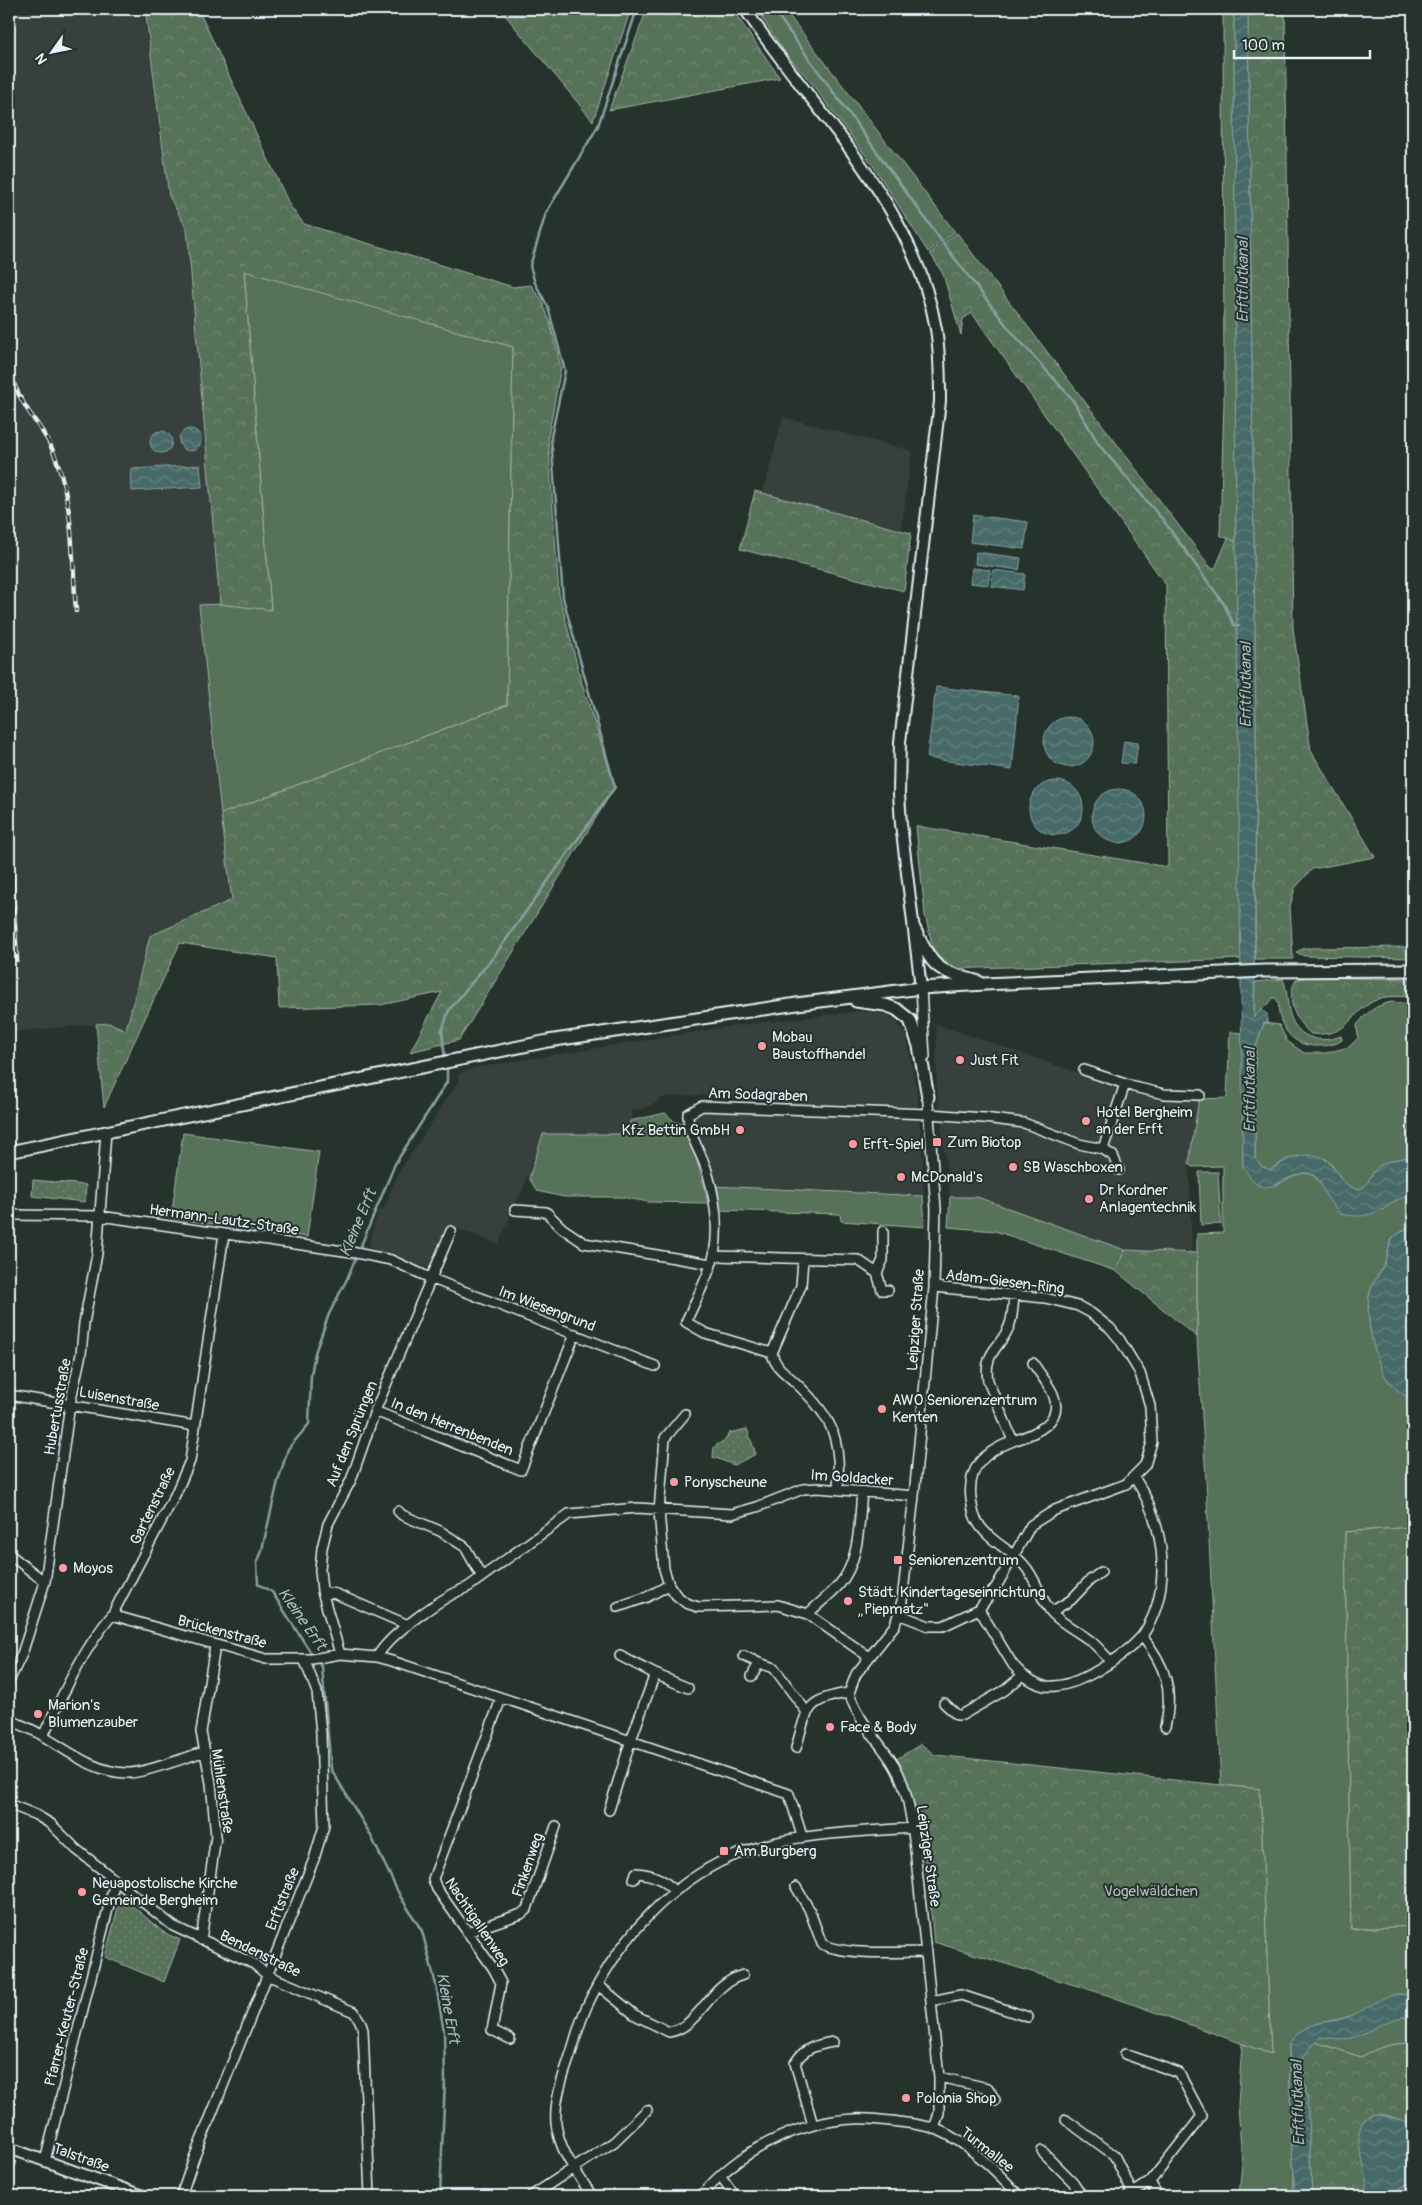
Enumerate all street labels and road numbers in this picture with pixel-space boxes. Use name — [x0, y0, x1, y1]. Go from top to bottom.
street label: Am Sodagraben — [708, 1084, 808, 1106]
street label: Hermann-Lautz-Straße — [148, 1200, 300, 1240]
street label: Adam-Giesen-Ring — [944, 1265, 1066, 1299]
street label: Leipziger Straße — [903, 1268, 929, 1372]
street label: Im Wiesengrund — [496, 1282, 598, 1336]
street label: Hubertusstraße — [40, 1356, 76, 1457]
street label: Auf den Sprüngen — [322, 1378, 382, 1490]
street label: Luisenstraße — [77, 1383, 161, 1416]
street label: In den Herrenbenden — [388, 1394, 516, 1460]
street label: Gartenstraße — [126, 1463, 180, 1548]
street label: Im Goldacker — [810, 1466, 895, 1490]
street label: Brückenstraße — [175, 1611, 269, 1653]
street label: Mühlenstraße — [207, 1748, 237, 1835]
street label: Leipziger Straße — [911, 1804, 945, 1909]
street label: Finkenweg — [508, 1830, 548, 1900]
street label: Erftstraße — [262, 1864, 304, 1933]
street label: Nachtigallenweg — [440, 1874, 514, 1970]
street label: Bendenstraße — [217, 1926, 304, 1982]
street label: Pfarrer-Keuter-Straße — [41, 1945, 94, 2088]
street label: Turmallee — [956, 2123, 1018, 2177]
street label: Talstraße — [50, 2139, 112, 2177]

